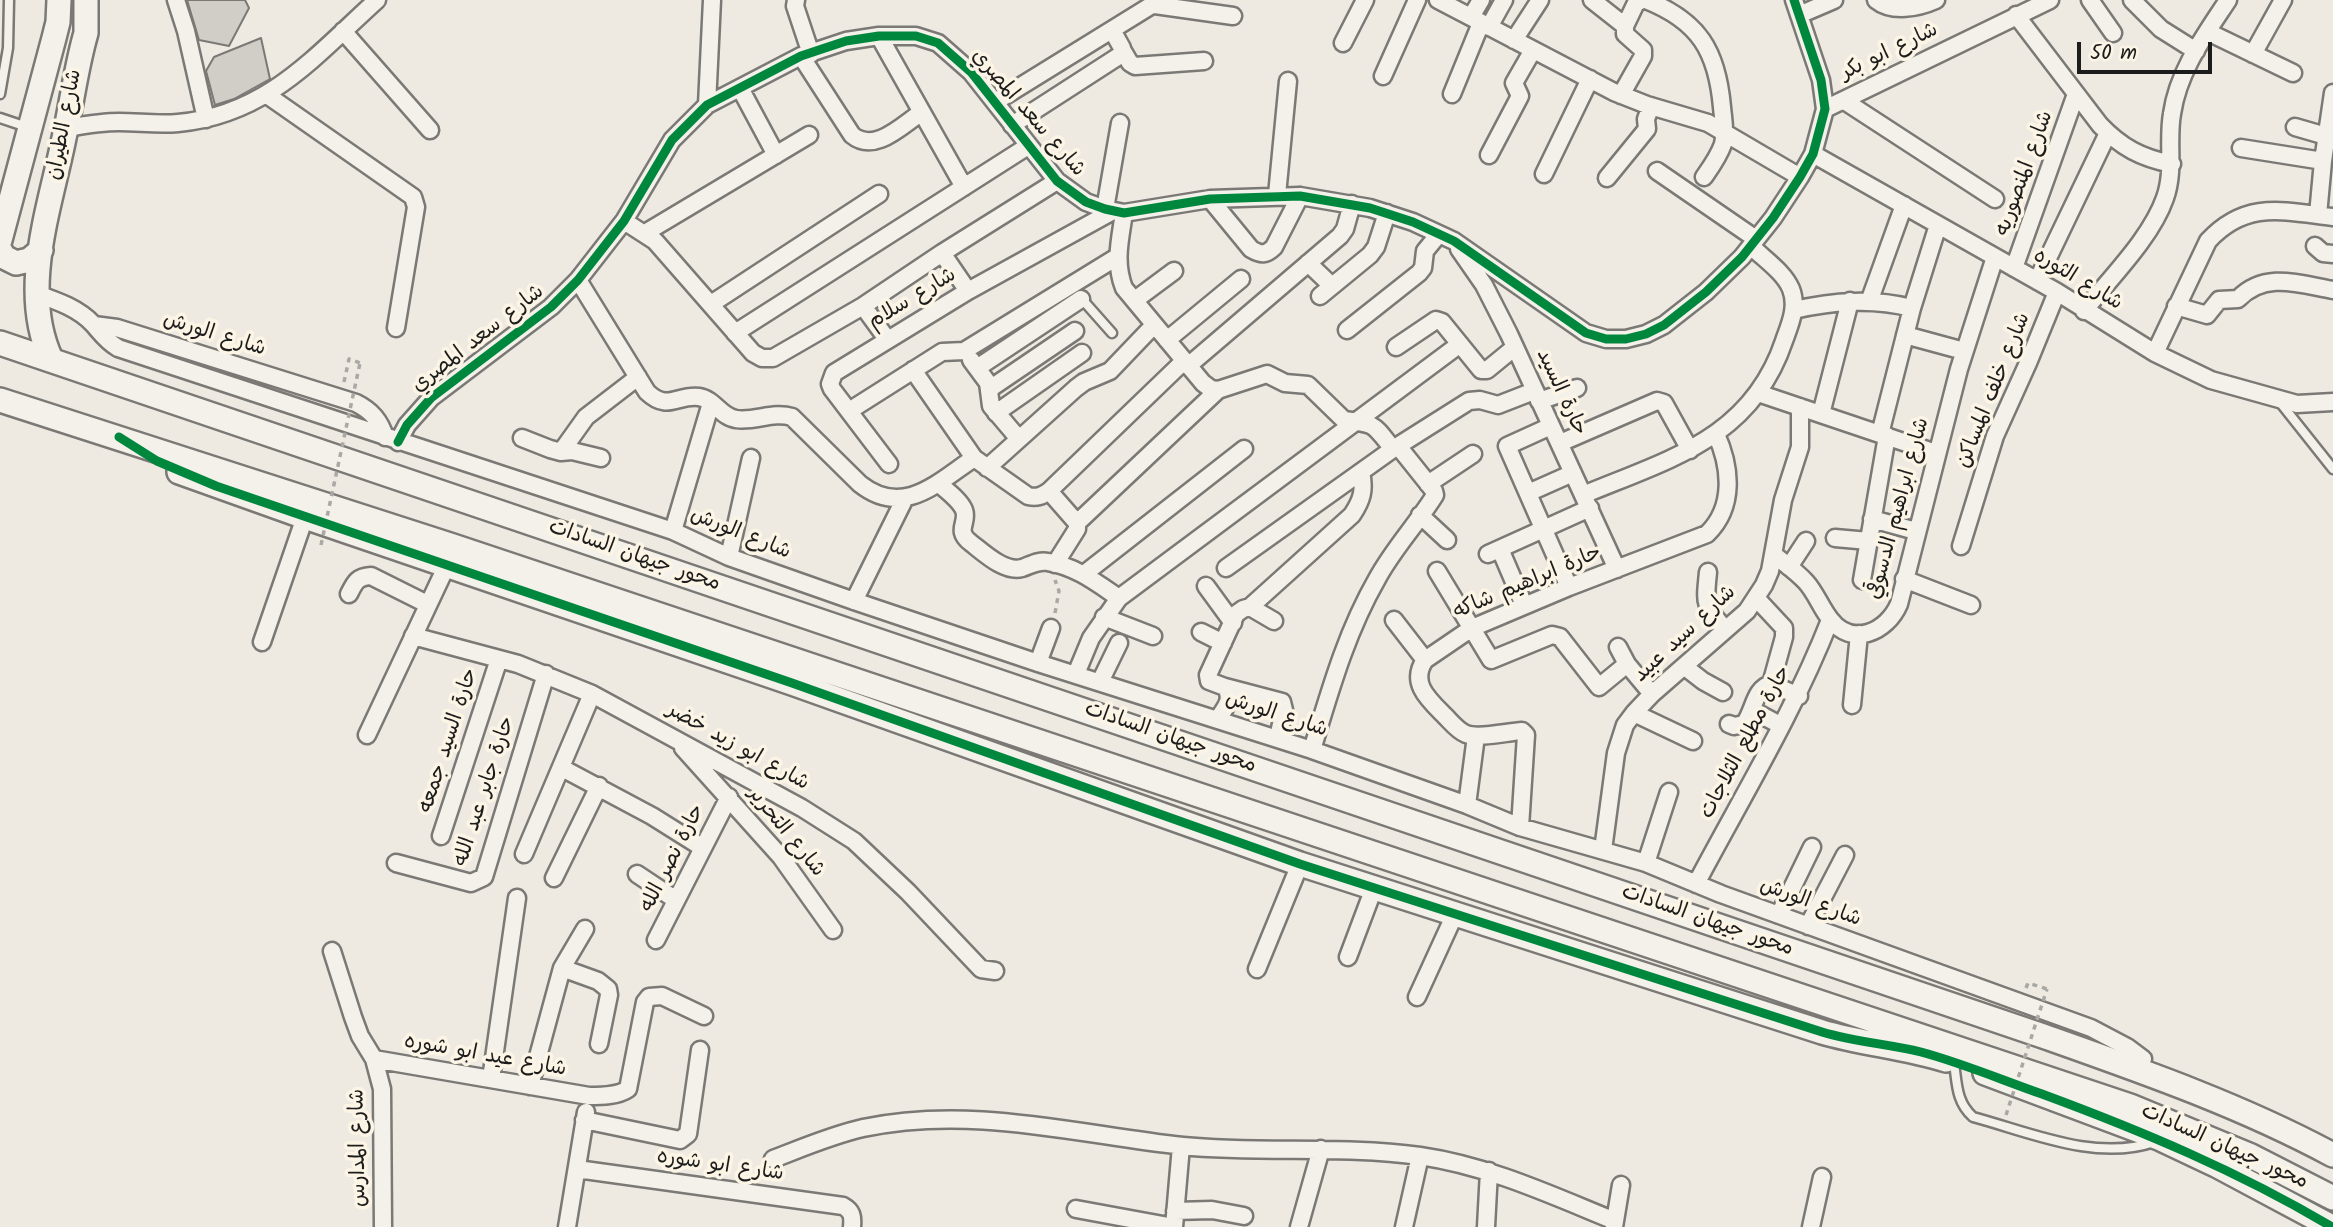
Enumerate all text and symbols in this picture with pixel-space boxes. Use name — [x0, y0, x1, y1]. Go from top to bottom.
street label: شارع ابو بكر — [1837, 19, 1943, 87]
scale bar — [2081, 28, 2216, 72]
text: 50 m — [2090, 37, 2137, 70]
street label: شارع سعد المصري — [965, 45, 1089, 183]
street label: شارع الطيران — [43, 67, 89, 183]
street label: شارع المنصوريه — [1992, 108, 2060, 240]
street label: شارع الثوره — [2028, 244, 2126, 318]
street label: شارع سلام — [864, 264, 962, 336]
street label: شارع سعد المصري — [408, 281, 550, 399]
street label: شارع الورش — [160, 308, 268, 364]
street label: شارع خلف المساكن — [1952, 310, 2038, 472]
street label: حارة السيد — [1529, 346, 1591, 440]
street label: شارع ابراهيم الدسوقي — [1864, 415, 1936, 603]
street label: شارع الورش — [686, 503, 794, 567]
street label: محور جيهان السادات — [545, 516, 723, 598]
street label: حارة ابراهيم شاكه — [1450, 541, 1606, 627]
street label: شارع سيد عبيد — [1630, 581, 1742, 689]
street label: حارة مطلع الثلاجات — [1696, 662, 1798, 824]
street label: حارة السيد جمعه — [415, 666, 485, 816]
street label: شارع الورش — [1222, 688, 1330, 744]
street label: شارع ابو زيد خضر — [661, 698, 813, 798]
street label: محور جيهان السادات — [1081, 698, 1259, 780]
street label: حارة جابر عبد الله — [450, 714, 522, 870]
street label: شارع التحرير — [741, 783, 829, 883]
street label: حارة نصر الله — [636, 801, 712, 917]
street label: شارع الورش — [1756, 874, 1864, 934]
street label: محور جيهان السادات — [1618, 881, 1796, 963]
street label: شارع عيد ابو شوره — [402, 1030, 568, 1084]
street label: شارع المدارس — [346, 1089, 374, 1207]
street label: محور جيهان السادات — [2137, 1100, 2311, 1196]
street label: شارع ابو شوره — [655, 1146, 785, 1188]

